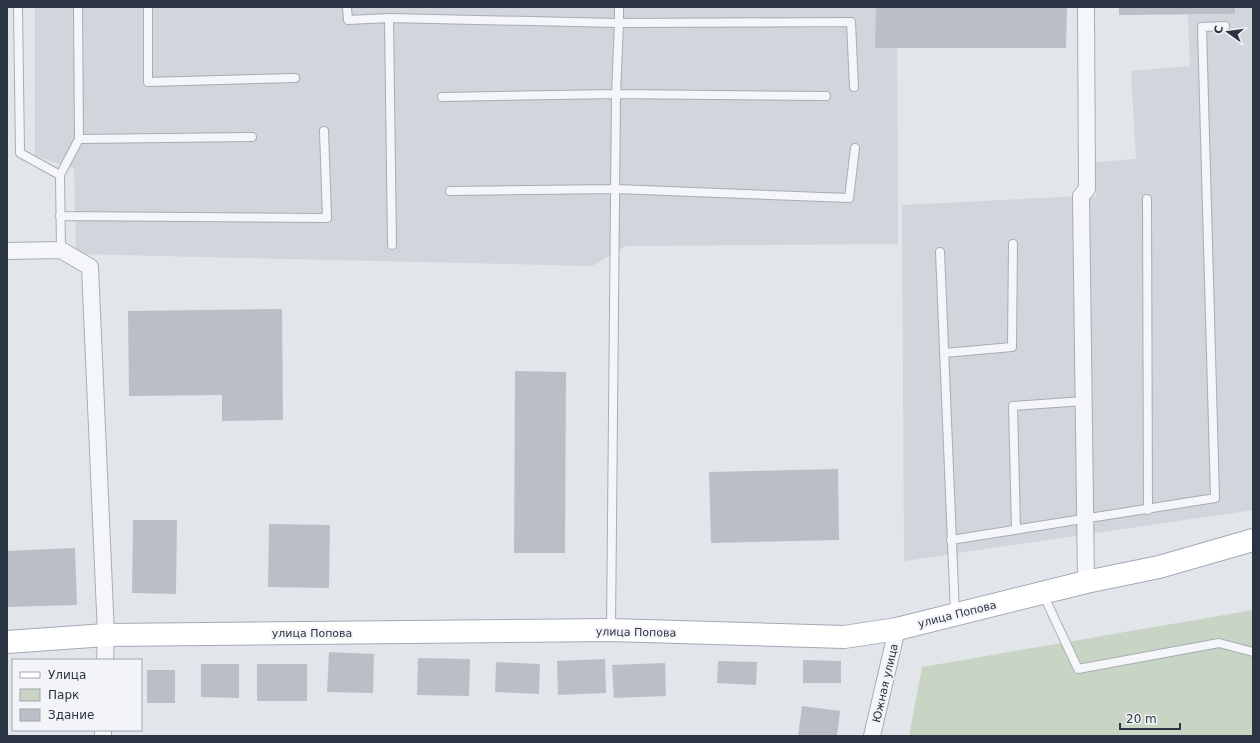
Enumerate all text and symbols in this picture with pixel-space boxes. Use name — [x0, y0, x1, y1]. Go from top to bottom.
north arrow — [1208, 12, 1248, 52]
text: С — [1211, 24, 1226, 35]
street label: улица Попова — [916, 598, 998, 631]
street label: улица Попова — [596, 625, 676, 640]
street label: улица Попова — [272, 627, 352, 640]
street label: Южная улица — [870, 642, 901, 724]
legend — [12, 659, 142, 731]
text: Улица — [48, 668, 86, 682]
text: Парк — [48, 688, 79, 702]
scale bar — [1120, 705, 1180, 731]
text: Здание — [48, 708, 94, 722]
text: 20 m — [1126, 712, 1157, 726]

